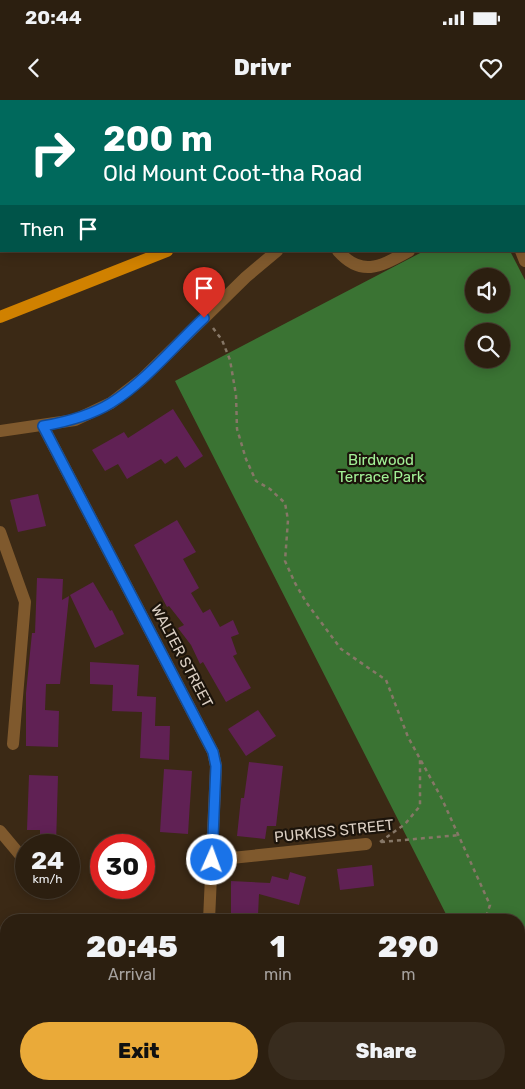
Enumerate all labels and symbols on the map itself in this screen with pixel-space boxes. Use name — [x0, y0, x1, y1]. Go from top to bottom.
pin — [183, 267, 225, 318]
park label: Birdwood Terrace Park — [338, 451, 425, 486]
street label: WALTER STREET — [147, 601, 217, 711]
street label: PURKISS STREET — [273, 816, 395, 846]
position arrow — [185, 833, 237, 885]
speed limit sign: 30 — [90, 834, 155, 899]

